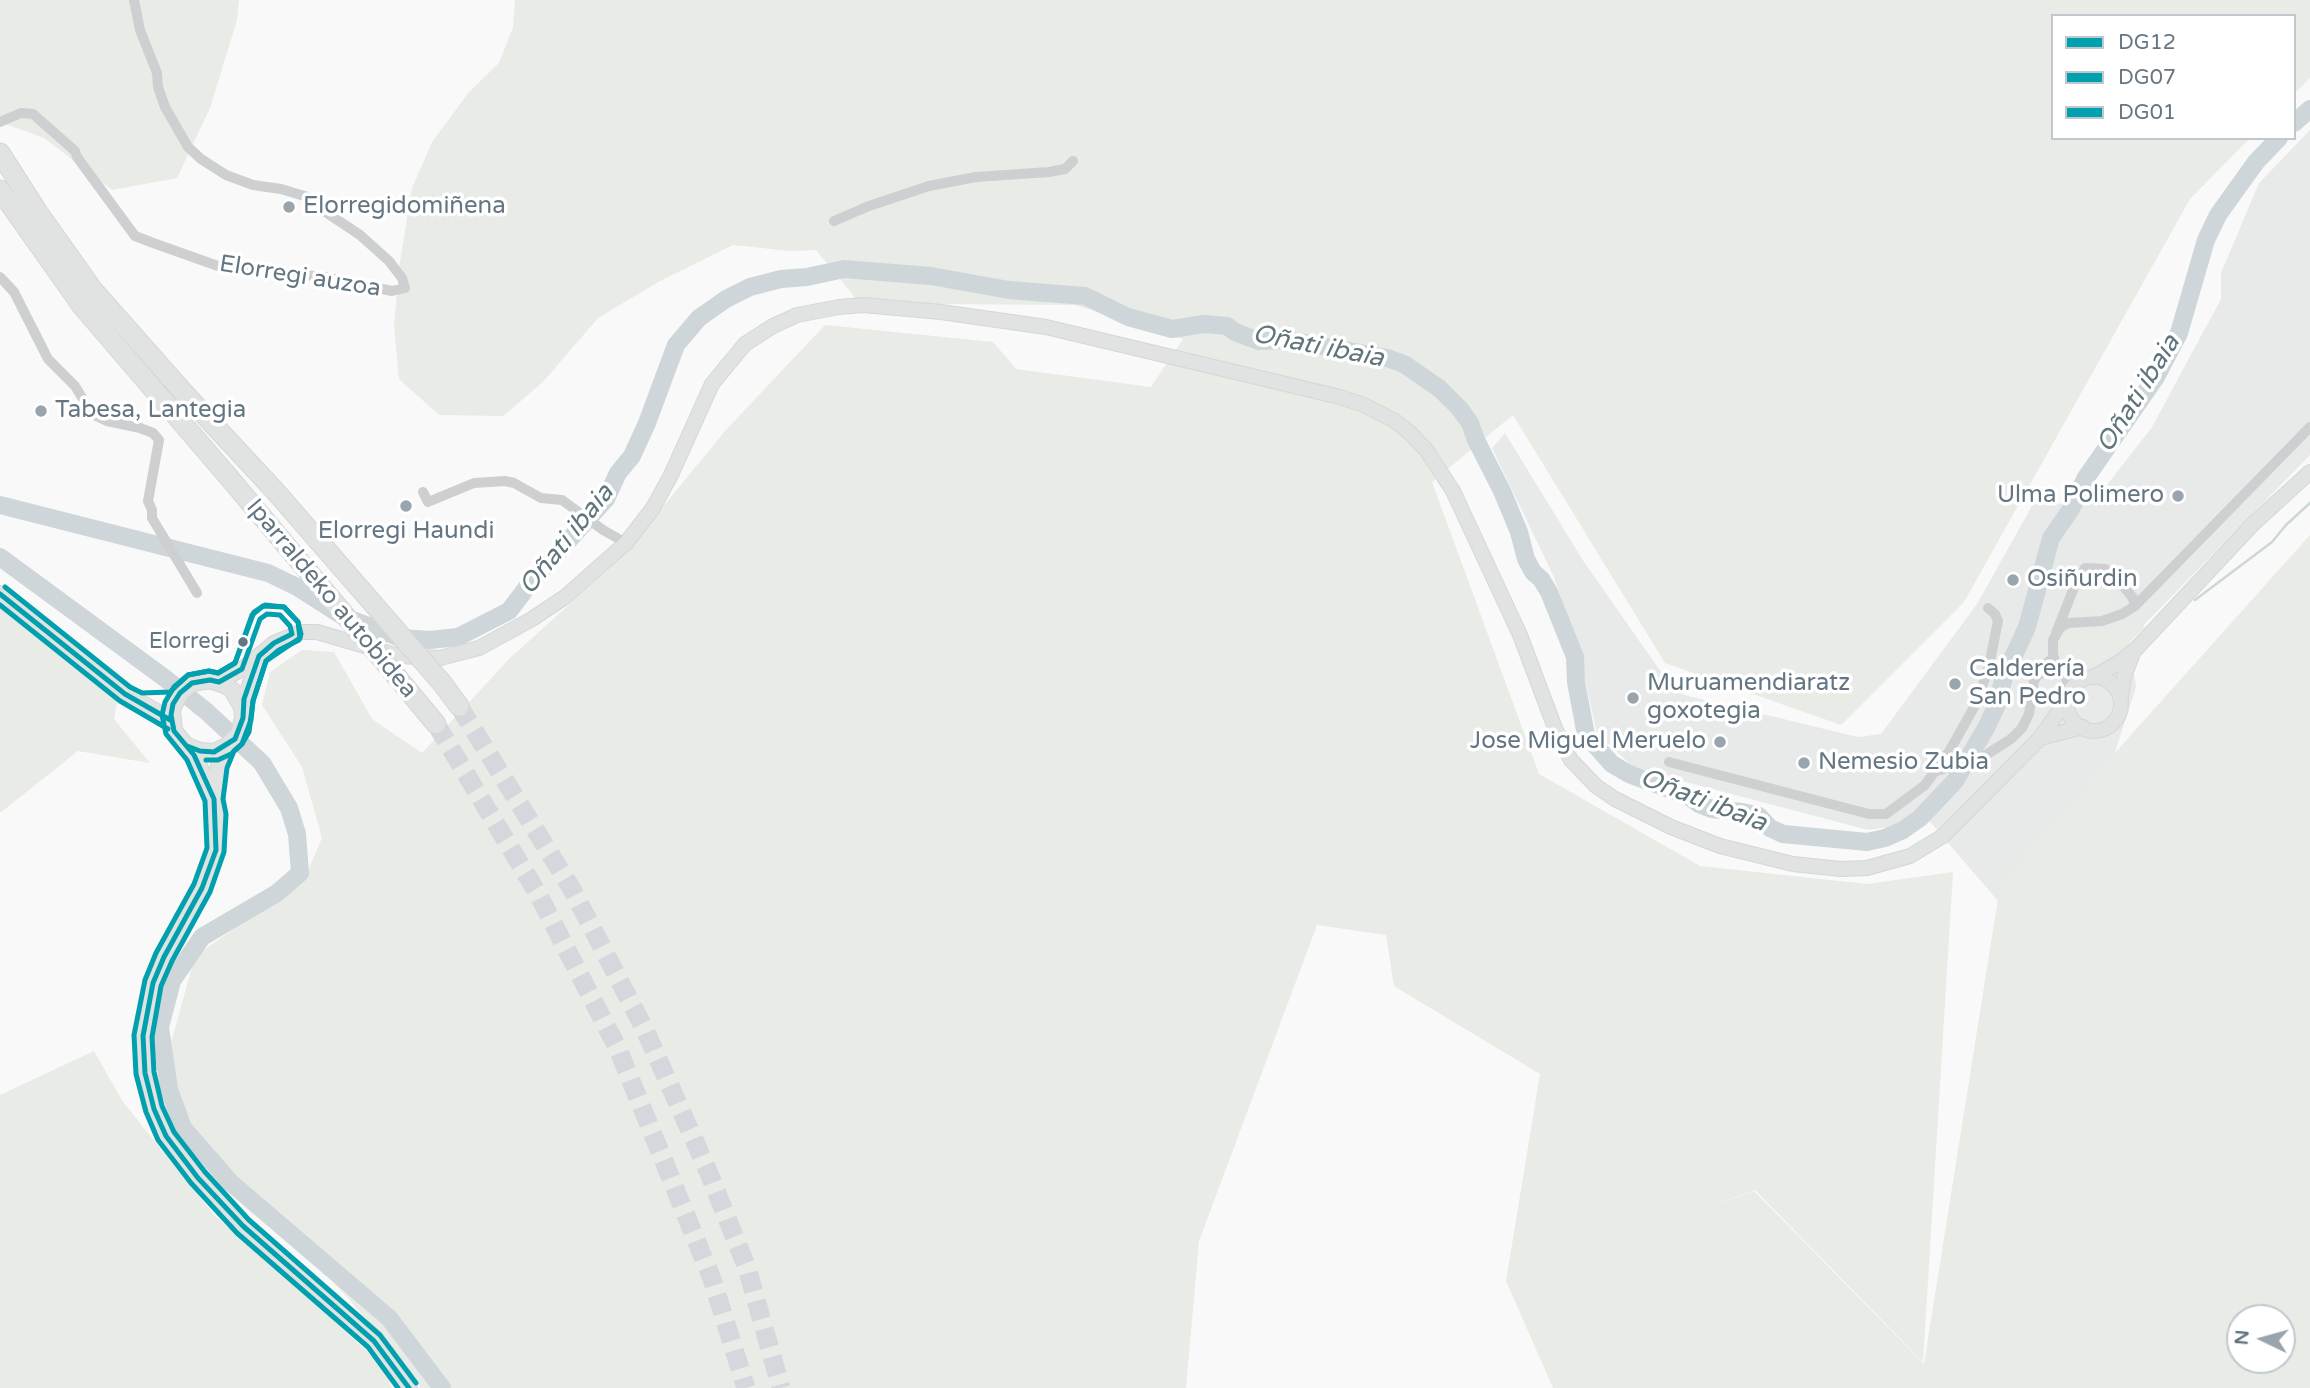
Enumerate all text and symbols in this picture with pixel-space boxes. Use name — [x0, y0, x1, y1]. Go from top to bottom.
legend — [2051, 14, 2296, 140]
text: DG12 — [2118, 30, 2176, 55]
text: DG07 — [2118, 65, 2176, 90]
text: DG01 — [2118, 100, 2176, 125]
place label: Elorregidomiñena — [303, 193, 506, 221]
marker: Elorregidomiñena — [281, 199, 297, 215]
street label: Elorregi auzoa — [217, 250, 383, 304]
water label: Oñati ibaia — [1250, 319, 1386, 375]
water label: Oñati ibaia — [2091, 329, 2187, 459]
place label: Tabesa, Lantegia — [55, 397, 246, 425]
marker: Tabesa, Lantegia — [33, 403, 49, 419]
water label: Oñati ibaia — [513, 479, 621, 601]
place label: Ulma Polimero — [1997, 482, 2164, 510]
marker: Ulma Polimero — [2170, 488, 2186, 504]
street label: Iparraldeko autobidea — [239, 494, 423, 704]
marker: Elorregi Haundi — [398, 498, 414, 514]
place label: Elorregi Haundi — [318, 518, 494, 546]
place label: Osiñurdin — [2027, 566, 2138, 594]
marker: Osiñurdin — [2005, 572, 2021, 588]
place label: Elorregi — [149, 629, 230, 655]
marker: Elorregi — [236, 635, 250, 649]
place label: Calderería San Pedro — [1969, 656, 2086, 712]
place label: Muruamendiaratz goxotegia — [1647, 670, 1850, 726]
marker: Calderería San Pedro — [1947, 676, 1963, 692]
marker: Muruamendiaratz goxotegia — [1625, 690, 1641, 706]
place label: Jose Miguel Meruelo — [1470, 728, 1706, 756]
marker: Jose Miguel Meruelo — [1712, 734, 1728, 750]
place label: Nemesio Zubia — [1818, 749, 1989, 777]
marker: Nemesio Zubia — [1796, 755, 1812, 771]
water label: Oñati ibaia — [1635, 763, 1771, 839]
north arrow — [2226, 1304, 2296, 1374]
text: N — [2230, 1329, 2254, 1346]

